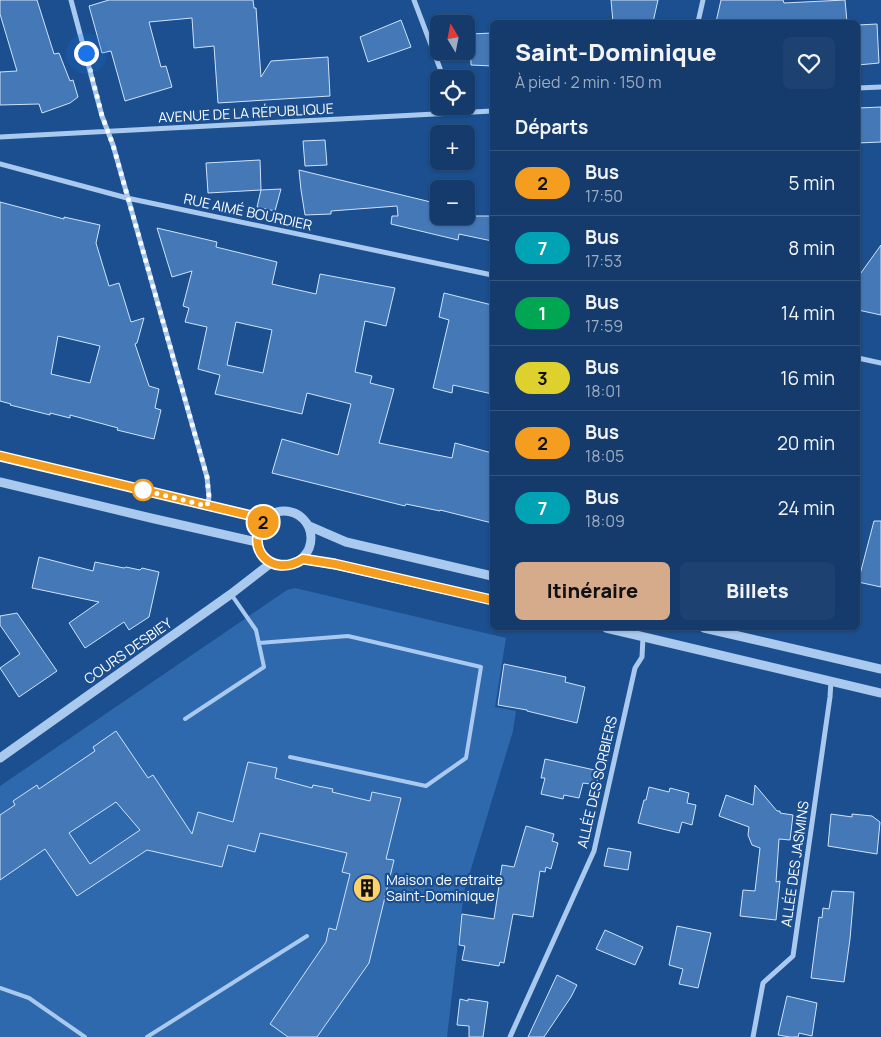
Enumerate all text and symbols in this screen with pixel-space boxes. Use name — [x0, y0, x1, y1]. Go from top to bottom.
north arrow — [430, 15, 475, 60]
map controls — [430, 15, 475, 225]
text: Saint-Dominique — [515, 35, 717, 68]
button: heart — [783, 37, 835, 89]
your location — [74, 41, 99, 66]
button: locate — [430, 70, 475, 115]
text: À pied · 2 min · 150 m — [515, 71, 662, 93]
street label: AVENUE DE LA RÉPUBLIQUE — [158, 98, 334, 127]
text: Départs — [515, 114, 588, 140]
button: + — [430, 125, 475, 170]
text: Bus — [585, 159, 619, 185]
text: 5 min — [788, 170, 835, 196]
text: 2 — [537, 171, 548, 195]
button: − — [430, 180, 475, 225]
text: 17:50 — [585, 185, 623, 207]
street label: RUE AIMÉ BOURDIER — [182, 189, 314, 234]
text: Bus — [585, 224, 619, 250]
text: 8 min — [788, 235, 835, 261]
text: 7 — [538, 236, 547, 260]
text: 17:53 — [585, 250, 622, 272]
text: Bus — [585, 289, 619, 315]
text: 14 min — [781, 300, 835, 326]
text: 1 — [539, 301, 546, 325]
text: 17:59 — [585, 315, 623, 337]
text: Bus — [585, 354, 619, 380]
text: 16 min — [780, 365, 835, 391]
text: 3 — [537, 366, 548, 390]
text: 18:01 — [585, 380, 621, 402]
text: Bus — [585, 419, 619, 445]
text: 20 min — [777, 430, 835, 456]
text: 2 — [537, 431, 548, 455]
text: 18:05 — [585, 445, 624, 467]
unlabelled marker — [132, 479, 154, 501]
text: Bus — [585, 484, 619, 510]
text: 24 min — [778, 495, 835, 521]
text: 7 — [538, 496, 547, 520]
line badge: 2 — [247, 506, 279, 538]
text: 2 — [258, 510, 268, 534]
text: 18:09 — [585, 510, 625, 532]
button: Itinéraire — [515, 562, 670, 620]
button: Billets — [680, 562, 835, 620]
street label: COURS DESBIEY — [80, 613, 176, 688]
street label: ALLÉE DES SORBIERS — [572, 714, 621, 850]
street label: ALLÉE DES JASMINS — [776, 799, 813, 928]
place label: Maison de retraite Saint-Dominique — [386, 870, 503, 905]
building icon: Maison de retraite Saint-Dominique — [352, 873, 382, 903]

